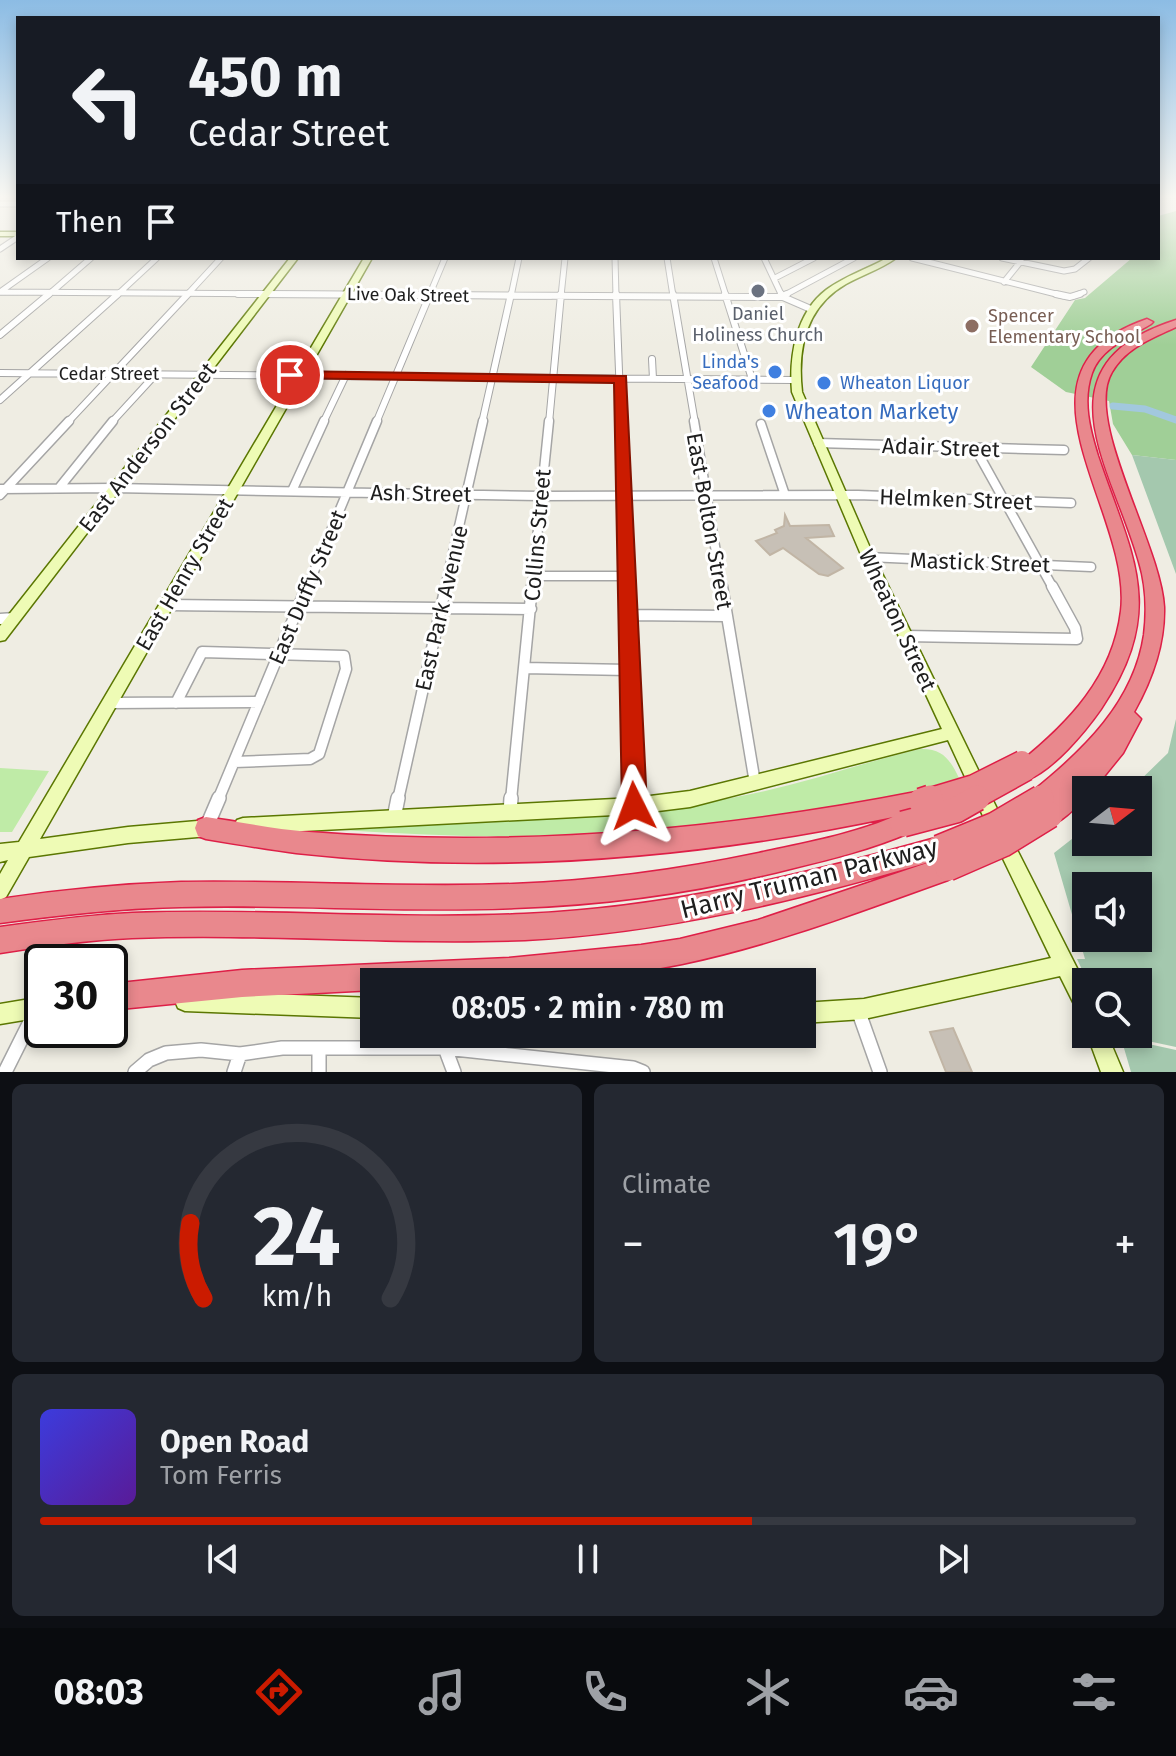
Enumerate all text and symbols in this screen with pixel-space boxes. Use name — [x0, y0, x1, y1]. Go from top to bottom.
text: 450 m — [188, 44, 342, 111]
icon: left — [56, 48, 160, 152]
text: Cedar Street — [188, 112, 389, 156]
icon: arrive — [139, 200, 183, 244]
text: Then — [56, 204, 123, 240]
marker: Daniel Holiness Church — [749, 282, 767, 300]
street label: Live Oak Street — [347, 283, 470, 307]
place label: Daniel Holiness Church — [692, 303, 824, 346]
place label: Spencer Elementary School — [988, 305, 1140, 348]
marker: Spencer Elementary School — [963, 317, 981, 335]
pin — [256, 341, 324, 409]
place label: Linda's Seafood — [692, 351, 759, 394]
icon: arrive — [268, 353, 312, 397]
street label: East Anderson Street — [73, 357, 222, 537]
street label: Cedar Street — [59, 363, 160, 385]
marker: Linda's Seafood — [766, 363, 784, 381]
place label: Wheaton Liquor — [840, 372, 970, 394]
marker: Wheaton Liquor — [815, 374, 833, 392]
place label: Wheaton Markety — [785, 398, 958, 425]
marker: Wheaton Markety — [760, 402, 778, 420]
street label: East Bolton Street — [681, 431, 738, 612]
street label: Adair Street — [882, 432, 1000, 463]
street label: Collins Street — [518, 468, 557, 602]
street label: Ash Street — [370, 479, 472, 508]
street label: Helmken Street — [879, 483, 1033, 516]
street label: East Henry Street — [130, 493, 239, 655]
street label: East Duffy Street — [263, 506, 352, 669]
street label: East Park Avenue — [409, 523, 474, 694]
street label: Wheaton Street — [853, 545, 942, 696]
street label: Mastick Street — [909, 547, 1051, 578]
position arrow — [592, 764, 676, 848]
north arrow — [1072, 776, 1152, 856]
map controls — [1072, 776, 1152, 1048]
street label: Harry Truman Parkway — [677, 831, 941, 925]
button: sound — [1072, 872, 1152, 952]
speed limit sign: 30 — [24, 944, 128, 1048]
button: search — [1072, 968, 1152, 1048]
text: 08:05 · 2 min · 780 m — [451, 990, 725, 1026]
text: Climate — [622, 1169, 711, 1200]
text: 24 — [253, 1187, 341, 1287]
text: 19° — [833, 1209, 925, 1281]
text: − — [622, 1218, 644, 1271]
text: + — [1114, 1218, 1136, 1271]
text: km/h — [262, 1279, 332, 1314]
text: Open Road — [160, 1424, 309, 1460]
text: Tom Ferris — [160, 1460, 282, 1491]
icon: previous — [201, 1537, 245, 1581]
icon: pause — [566, 1537, 610, 1581]
icon: next — [931, 1537, 975, 1581]
icon: directions — [251, 1664, 307, 1720]
icon: music — [414, 1664, 470, 1720]
icon: phone — [577, 1664, 633, 1720]
icon: climate — [740, 1664, 796, 1720]
icon: car — [903, 1664, 959, 1720]
icon: filters — [1066, 1664, 1122, 1720]
text: 08:03 — [54, 1670, 144, 1714]

